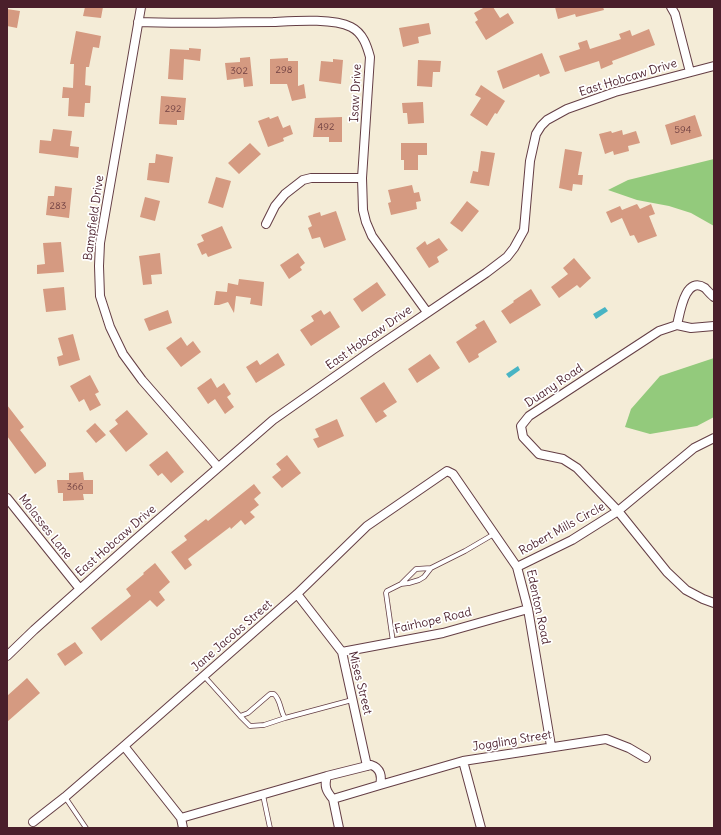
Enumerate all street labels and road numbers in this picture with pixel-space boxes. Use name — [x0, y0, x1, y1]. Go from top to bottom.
street label: East Hobcaw Drive — [577, 56, 679, 100]
street label: Isaw Drive — [347, 64, 365, 122]
street label: Bampfield Drive — [81, 174, 107, 262]
street label: East Hobcaw Drive — [323, 303, 415, 373]
street label: Duany Road — [522, 361, 586, 411]
street label: Molasses Lane — [15, 492, 75, 562]
street label: Robert Mills Circle — [517, 499, 607, 559]
street label: East Hobcaw Drive — [73, 502, 159, 580]
street label: Edenton Road — [523, 568, 553, 646]
street label: Jane Jacobs Street — [189, 597, 275, 675]
street label: Fairhope Road — [393, 605, 473, 637]
street label: Mises Street — [345, 650, 375, 716]
street label: Joggling Street — [471, 728, 553, 754]

